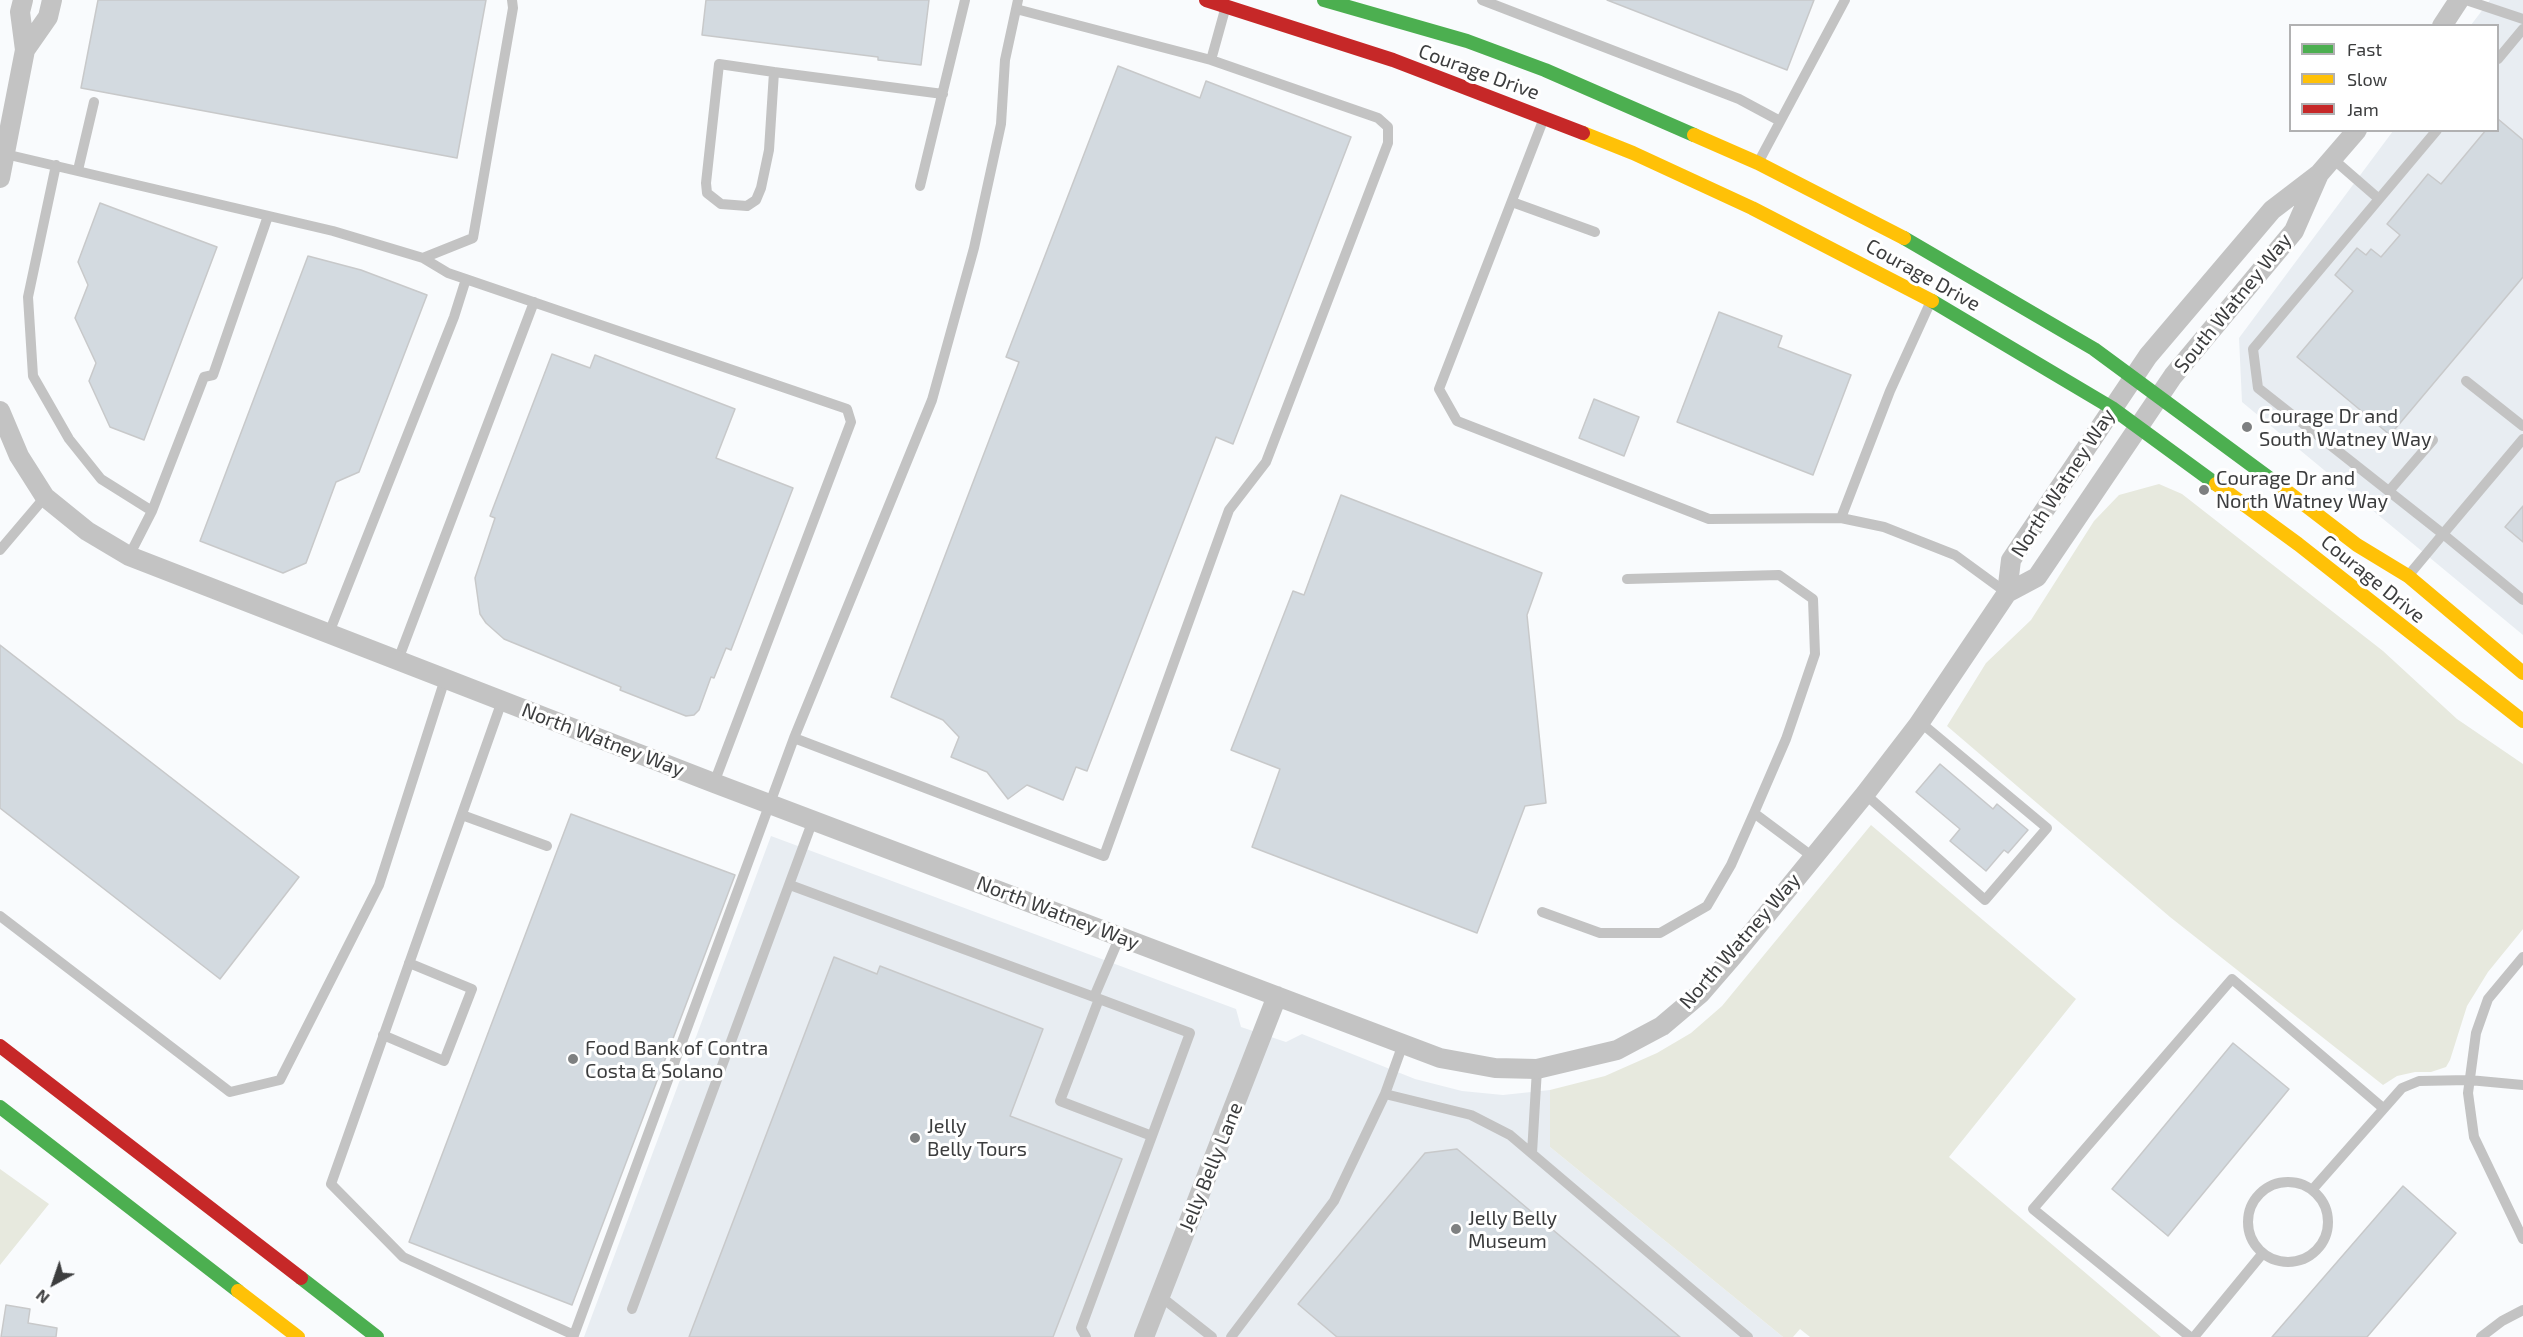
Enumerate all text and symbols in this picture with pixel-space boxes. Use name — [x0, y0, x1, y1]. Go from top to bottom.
legend — [2289, 24, 2499, 132]
text: Fast — [2347, 38, 2382, 60]
street label: Courage Drive — [1415, 39, 1543, 105]
text: Slow — [2347, 68, 2387, 90]
text: Jam — [2347, 98, 2379, 120]
street label: South Watney Way — [2169, 228, 2297, 378]
street label: Courage Drive — [1862, 234, 1984, 316]
street label: North Watney Way — [2006, 404, 2120, 562]
place label: Courage Dr and South Watney Way — [2259, 404, 2432, 451]
marker: Courage Dr and South Watney Way — [2240, 420, 2254, 434]
place label: Courage Dr and North Watney Way — [2216, 466, 2388, 513]
marker: Courage Dr and North Watney Way — [2197, 483, 2211, 497]
street label: Courage Drive — [2316, 530, 2430, 628]
street label: North Watney Way — [518, 698, 688, 782]
street label: North Watney Way — [1674, 868, 1806, 1014]
street label: North Watney Way — [973, 871, 1143, 955]
place label: Food Bank of Contra Costa & Solano — [585, 1036, 768, 1083]
marker: Food Bank of Contra Costa & Solano — [566, 1052, 580, 1066]
street label: Jelly Belly Lane — [1174, 1099, 1248, 1235]
place label: Jelly Belly Tours — [927, 1114, 1027, 1161]
marker: Jelly Belly Tours — [908, 1131, 922, 1145]
place label: Jelly Belly Museum — [1468, 1206, 1557, 1253]
marker: Jelly Belly Museum — [1449, 1222, 1463, 1236]
north arrow — [24, 1253, 84, 1313]
text: N — [32, 1286, 53, 1308]

